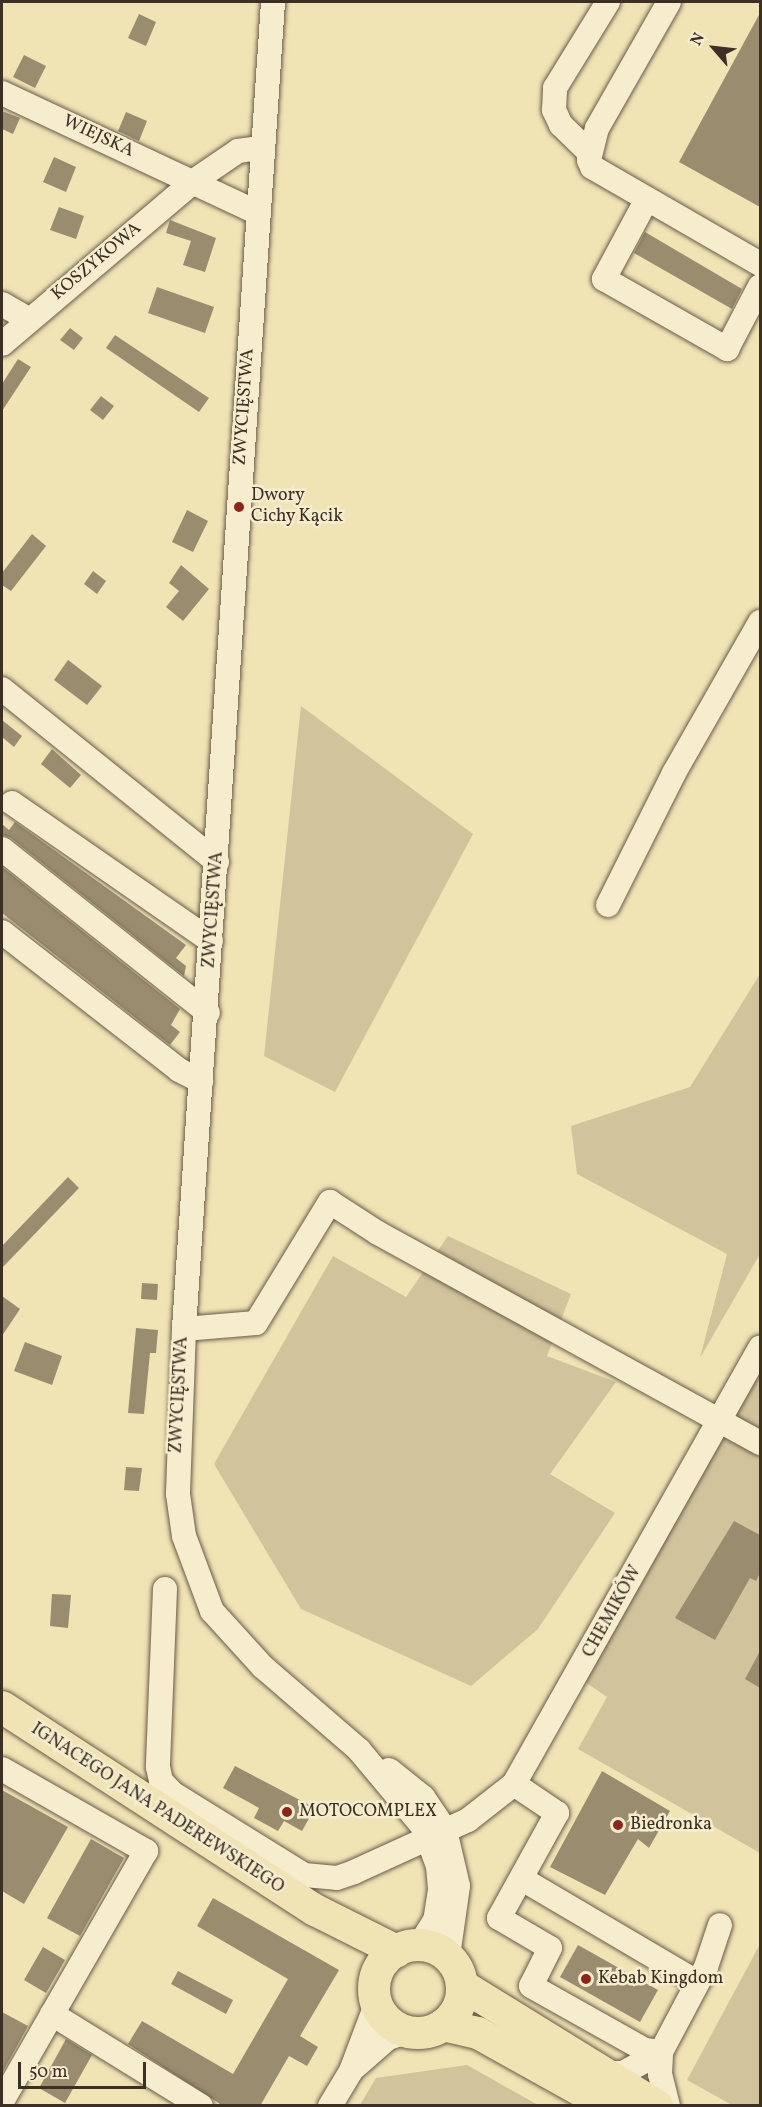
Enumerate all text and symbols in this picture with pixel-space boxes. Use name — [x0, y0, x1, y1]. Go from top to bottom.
north arrow — [684, 18, 744, 78]
text: N — [686, 29, 711, 50]
street label: WIEJSKA — [59, 111, 137, 163]
street label: KOSZYKOWA — [48, 218, 146, 306]
street label: ZWYCIĘSTWA — [230, 348, 260, 466]
place label: Dwory Cichy Kącik — [251, 486, 344, 528]
marker: Dwory Cichy Kącik — [232, 500, 246, 514]
street label: ZWYCIĘSTWA — [199, 851, 229, 969]
street label: ZWYCIĘSTWA — [166, 1336, 194, 1454]
street label: CHEMIKÓW — [579, 1562, 647, 1662]
street label: IGNACEGO JANA PADEREWSKIEGO — [26, 1719, 288, 1899]
place label: MOTOCOMPLEX — [299, 1801, 437, 1823]
marker: MOTOCOMPLEX — [280, 1805, 294, 1819]
place label: Biedronka — [630, 1814, 712, 1836]
marker: Biedronka — [611, 1818, 625, 1832]
place label: Kebab Kingdom — [598, 1968, 723, 1990]
marker: Kebab Kingdom — [579, 1972, 593, 1986]
scale bar — [21, 2050, 148, 2088]
text: 50 m — [29, 2060, 68, 2085]

